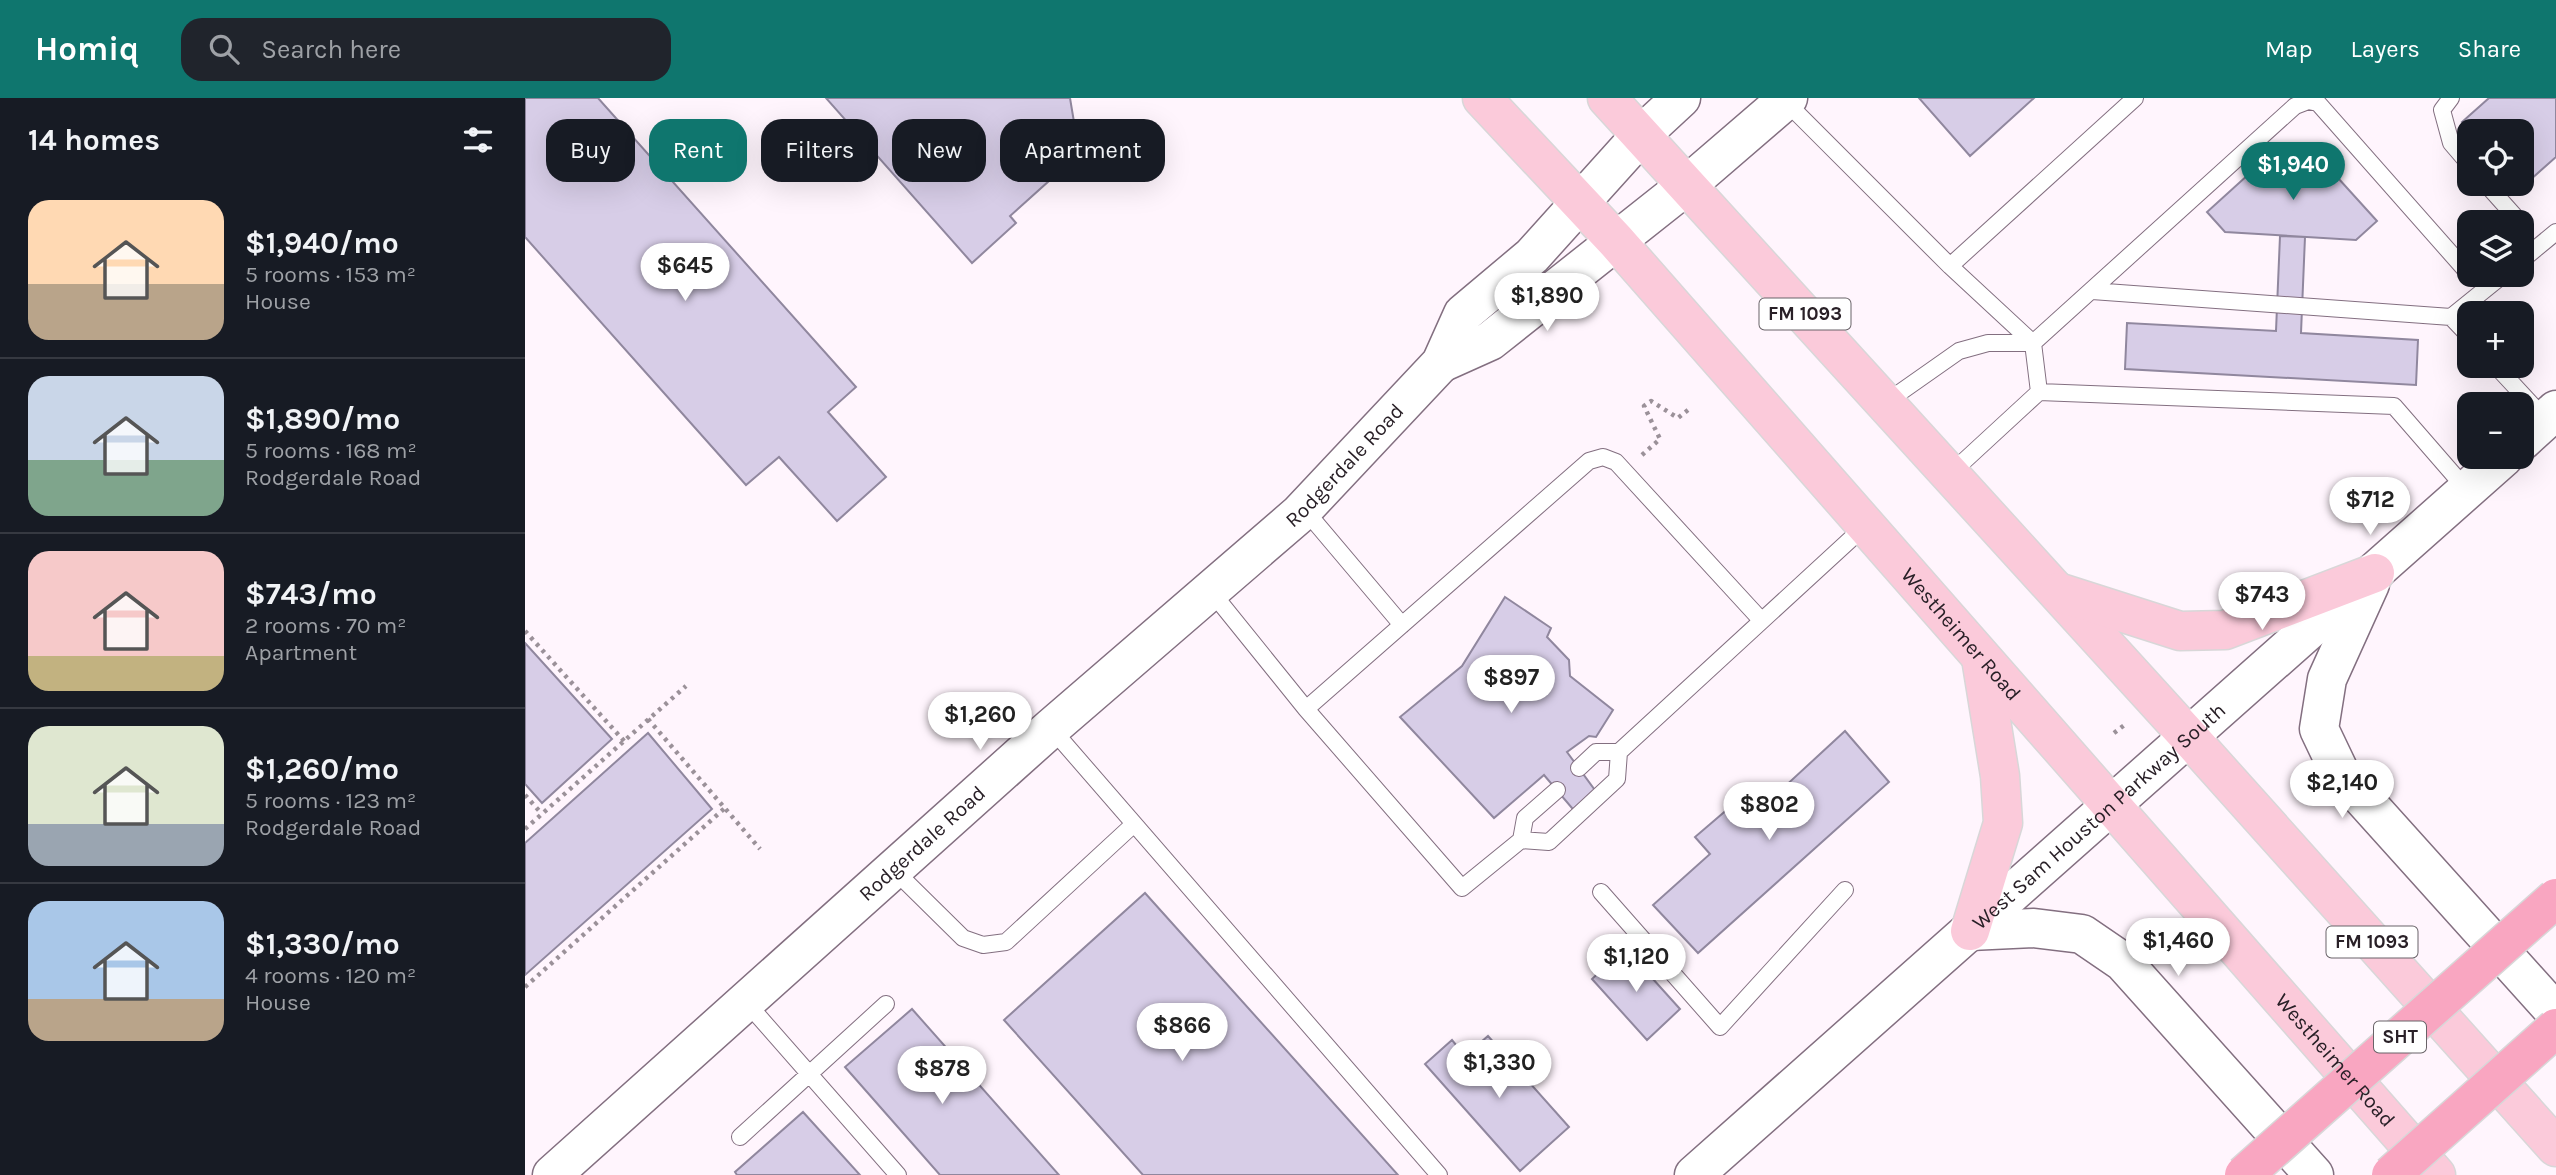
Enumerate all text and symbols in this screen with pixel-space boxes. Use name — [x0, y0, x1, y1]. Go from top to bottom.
search box — [181, 18, 671, 81]
text: Homiq — [35, 30, 139, 68]
icon: search — [205, 30, 243, 68]
text: Search here — [261, 34, 401, 65]
text: Map — [2265, 35, 2313, 63]
text: Layers — [2351, 35, 2420, 63]
text: Share — [2458, 35, 2521, 63]
chip: Buy — [546, 119, 635, 182]
chip: Rent — [649, 119, 747, 182]
chip: Filters — [761, 119, 878, 182]
chip: New — [892, 119, 986, 182]
chip: Apartment — [1000, 119, 1165, 182]
map controls — [2457, 119, 2534, 469]
button: locate — [2457, 119, 2534, 196]
icon: filters — [459, 121, 497, 159]
text: 14 homes — [28, 122, 160, 158]
pin: $1,940 — [2236, 142, 2350, 202]
text: $1,940 — [2257, 151, 2329, 178]
button: layers — [2457, 210, 2534, 287]
text: $1,940/mo — [245, 225, 399, 261]
icon: home — [84, 228, 168, 312]
pin: $645 — [644, 244, 726, 303]
text: $645 — [657, 252, 713, 279]
text: 5 rooms · 153 m² — [245, 261, 416, 288]
pin: $1,890 — [1490, 274, 1604, 333]
text: $1,890 — [1510, 282, 1584, 309]
text: House — [245, 288, 311, 315]
road number: FM 1093 — [1759, 298, 1851, 330]
button: + — [2457, 301, 2534, 378]
button: − — [2457, 392, 2534, 469]
street label: Rodgerdale Road — [1281, 399, 1408, 532]
text: $1,890/mo — [245, 401, 400, 437]
icon: home — [84, 404, 168, 488]
text: 5 rooms · 168 m² — [245, 437, 417, 464]
text: Rodgerdale Road — [245, 464, 421, 491]
pin: $712 — [2329, 478, 2411, 537]
text: $712 — [2345, 486, 2395, 513]
street label: Westheimer Road — [1896, 563, 2026, 705]
pin: $743 — [2221, 573, 2303, 632]
text: $743/mo — [245, 576, 377, 612]
icon: home — [84, 579, 168, 663]
text: $743 — [2234, 581, 2290, 608]
text: 2 rooms · 70 m² — [245, 612, 407, 639]
text: Apartment — [245, 639, 357, 666]
pin: $897 — [1470, 656, 1552, 715]
text: $897 — [1483, 664, 1539, 691]
pin: $1,260 — [923, 692, 1037, 752]
street label: West Sam Houston Parkway South — [1967, 698, 2230, 935]
text: $1,260 — [944, 701, 1016, 728]
text: $1,260/mo — [245, 751, 399, 787]
icon: home — [84, 754, 168, 838]
pin: $2,140 — [2285, 760, 2399, 820]
text: $2,140 — [2306, 769, 2378, 796]
street label: Rodgerdale Road — [854, 781, 990, 906]
pin: $802 — [1728, 782, 1810, 842]
text: 5 rooms · 123 m² — [245, 787, 416, 814]
text: $802 — [1739, 791, 1799, 818]
text: Rodgerdale Road — [245, 814, 421, 841]
pin: $1,460 — [2121, 918, 2235, 978]
text: $1,330/mo — [245, 926, 400, 962]
road number: FM 1093 — [2326, 926, 2417, 958]
text: $1,460 — [2142, 927, 2214, 954]
icon: home — [84, 929, 168, 1013]
pin: $1,120 — [1579, 934, 1693, 994]
text: $1,120 — [1603, 943, 1669, 970]
text: 4 rooms · 120 m² — [245, 962, 416, 989]
text: House — [245, 989, 311, 1016]
street label: Westheimer Road — [2270, 989, 2400, 1132]
pin: $866 — [1141, 1004, 1223, 1063]
text: $866 — [1153, 1012, 1211, 1039]
road number: SHT — [2374, 1021, 2426, 1052]
pin: $1,330 — [1442, 1040, 1556, 1100]
pin: $878 — [901, 1046, 983, 1106]
text: $1,330 — [1462, 1049, 1536, 1076]
text: $878 — [913, 1055, 971, 1082]

